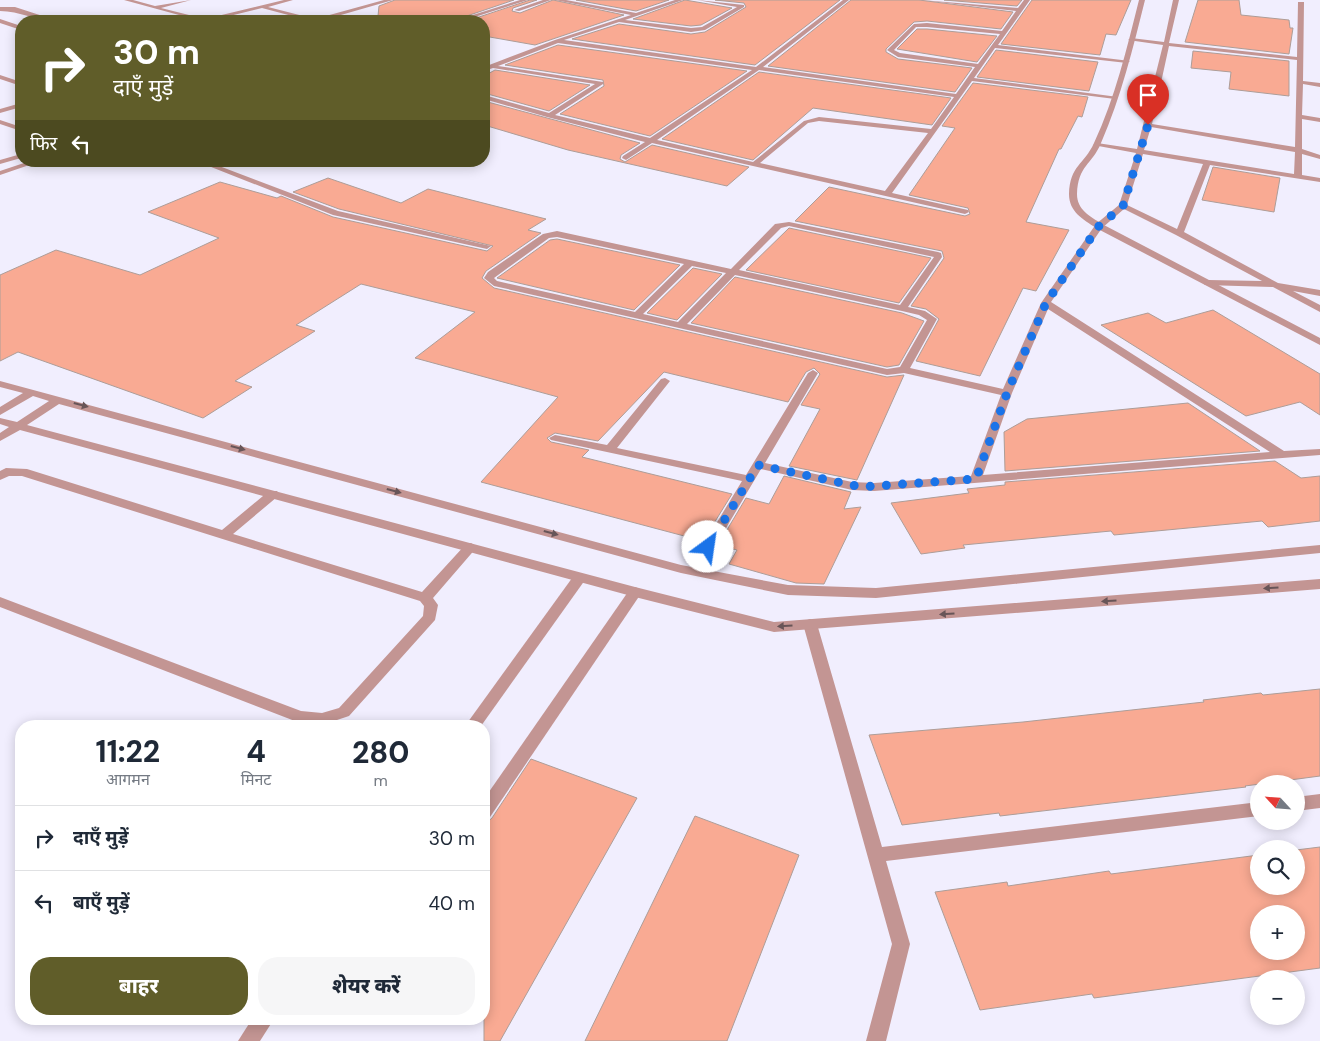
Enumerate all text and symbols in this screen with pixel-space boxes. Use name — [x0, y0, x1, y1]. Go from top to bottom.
text: 30 m — [113, 29, 200, 75]
icon: right — [30, 35, 95, 100]
text: दाएँ मुड़ें — [113, 73, 173, 102]
pin — [1127, 74, 1169, 125]
icon: arrive — [1134, 81, 1162, 109]
icon: left — [67, 130, 95, 158]
text: फिर — [30, 131, 57, 156]
one-way arrow — [73, 402, 88, 410]
one-way arrow — [230, 444, 245, 452]
one-way arrow — [387, 487, 402, 495]
position arrow — [681, 520, 733, 572]
one-way arrow — [544, 530, 559, 538]
one-way arrow — [1263, 585, 1279, 593]
one-way arrow — [1101, 597, 1117, 605]
one-way arrow — [939, 610, 955, 618]
one-way arrow — [777, 622, 793, 630]
text: 11:22 — [96, 732, 160, 771]
text: 4 — [246, 732, 266, 771]
text: 280 — [352, 733, 409, 772]
text: आगमन — [106, 769, 150, 790]
text: मिनट — [241, 769, 271, 790]
text: m — [374, 770, 388, 791]
north arrow — [1250, 775, 1305, 830]
map controls — [1250, 775, 1305, 1025]
icon: right — [30, 824, 58, 852]
text: दाएँ मुड़ें — [73, 825, 128, 850]
text: 30 m — [429, 826, 475, 851]
button: search — [1250, 840, 1305, 895]
icon: left — [30, 889, 58, 917]
text: बाएँ मुड़ें — [73, 890, 130, 915]
text: 40 m — [428, 891, 475, 916]
button: + — [1250, 905, 1305, 960]
button: बाहर — [30, 957, 248, 1015]
button: शेयर करें — [258, 957, 475, 1015]
button: − — [1250, 970, 1305, 1025]

